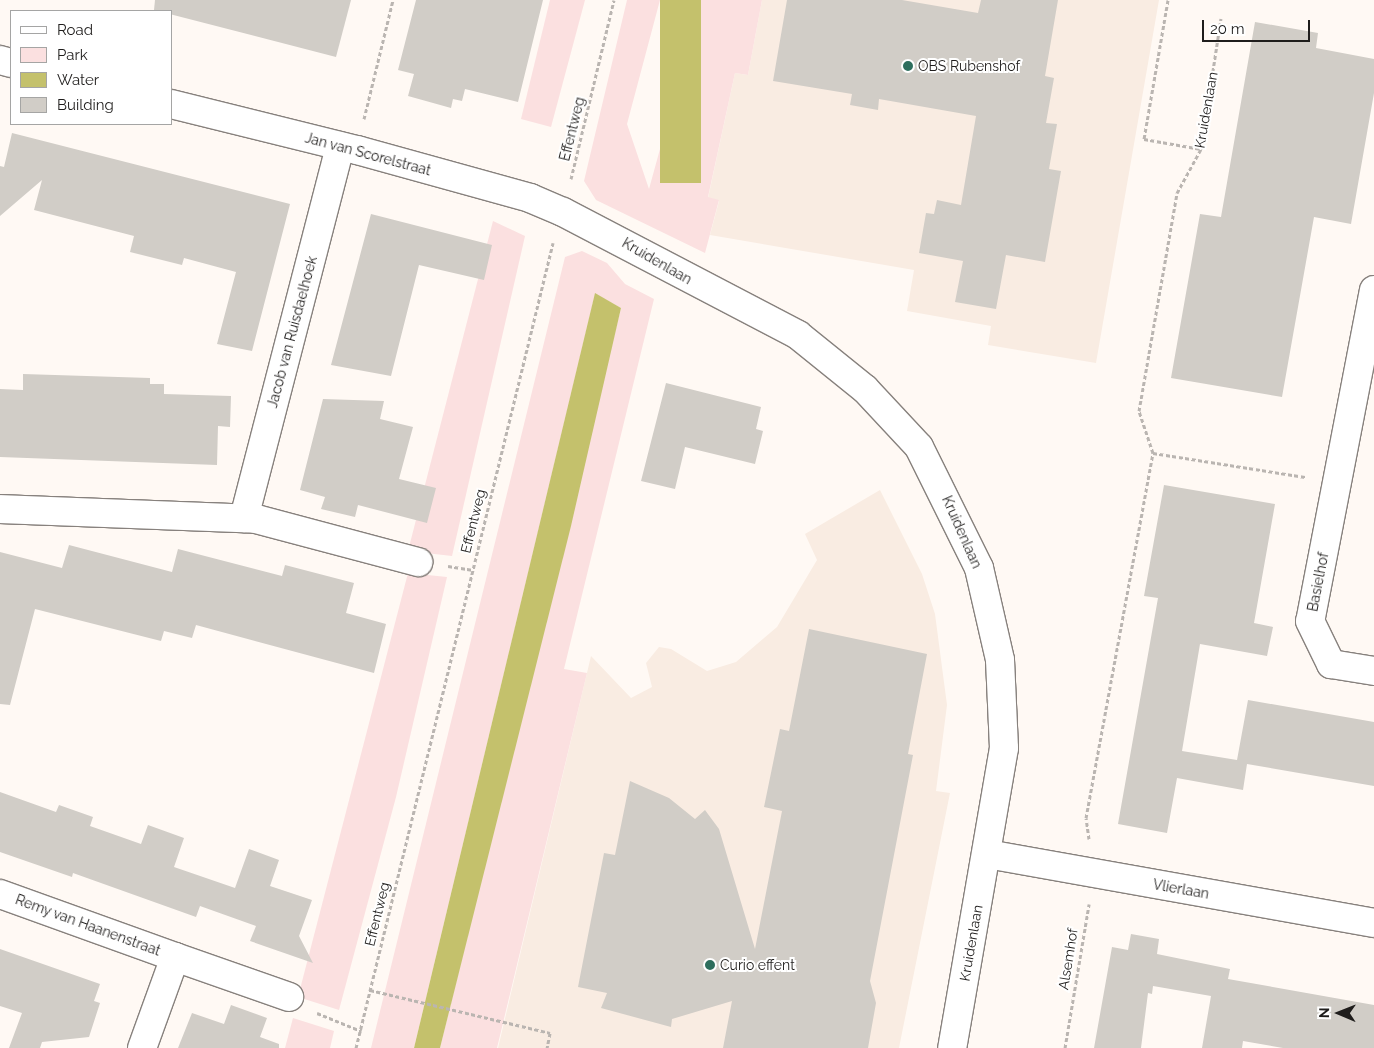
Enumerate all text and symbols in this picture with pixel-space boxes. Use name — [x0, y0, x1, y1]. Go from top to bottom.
legend — [10, 10, 172, 125]
scale bar — [1204, 10, 1312, 42]
text: 20 m — [1210, 20, 1245, 38]
text: Road — [57, 21, 93, 39]
text: Park — [57, 46, 88, 64]
place label: OBS Rubenshof — [918, 58, 1020, 74]
marker: OBS Rubenshof — [902, 60, 914, 72]
street label: Kruidenlaan — [1191, 70, 1221, 150]
text: Water — [57, 71, 99, 89]
street label: Effentweg — [556, 95, 588, 163]
text: Building — [57, 96, 114, 114]
street label: Jan van Scorelstraat — [303, 129, 433, 179]
street label: Kruidenlaan — [619, 234, 695, 288]
street label: Jacob van Ruisdaelhoek — [264, 254, 320, 410]
street label: Effentweg — [457, 487, 489, 555]
street label: Kruidenlaan — [939, 493, 985, 571]
street label: Basielhof — [1304, 551, 1332, 613]
street label: Vlierlaan — [1152, 876, 1210, 902]
street label: Effentweg — [361, 880, 393, 948]
street label: Remy van Haanenstraat — [13, 891, 163, 959]
street label: Kruidenlaan — [956, 903, 986, 983]
street label: Alsemhof — [1055, 927, 1081, 991]
place label: Curio effent — [720, 957, 795, 973]
marker: Curio effent — [704, 959, 716, 971]
north arrow — [1314, 988, 1364, 1038]
text: N — [1316, 1007, 1332, 1018]

